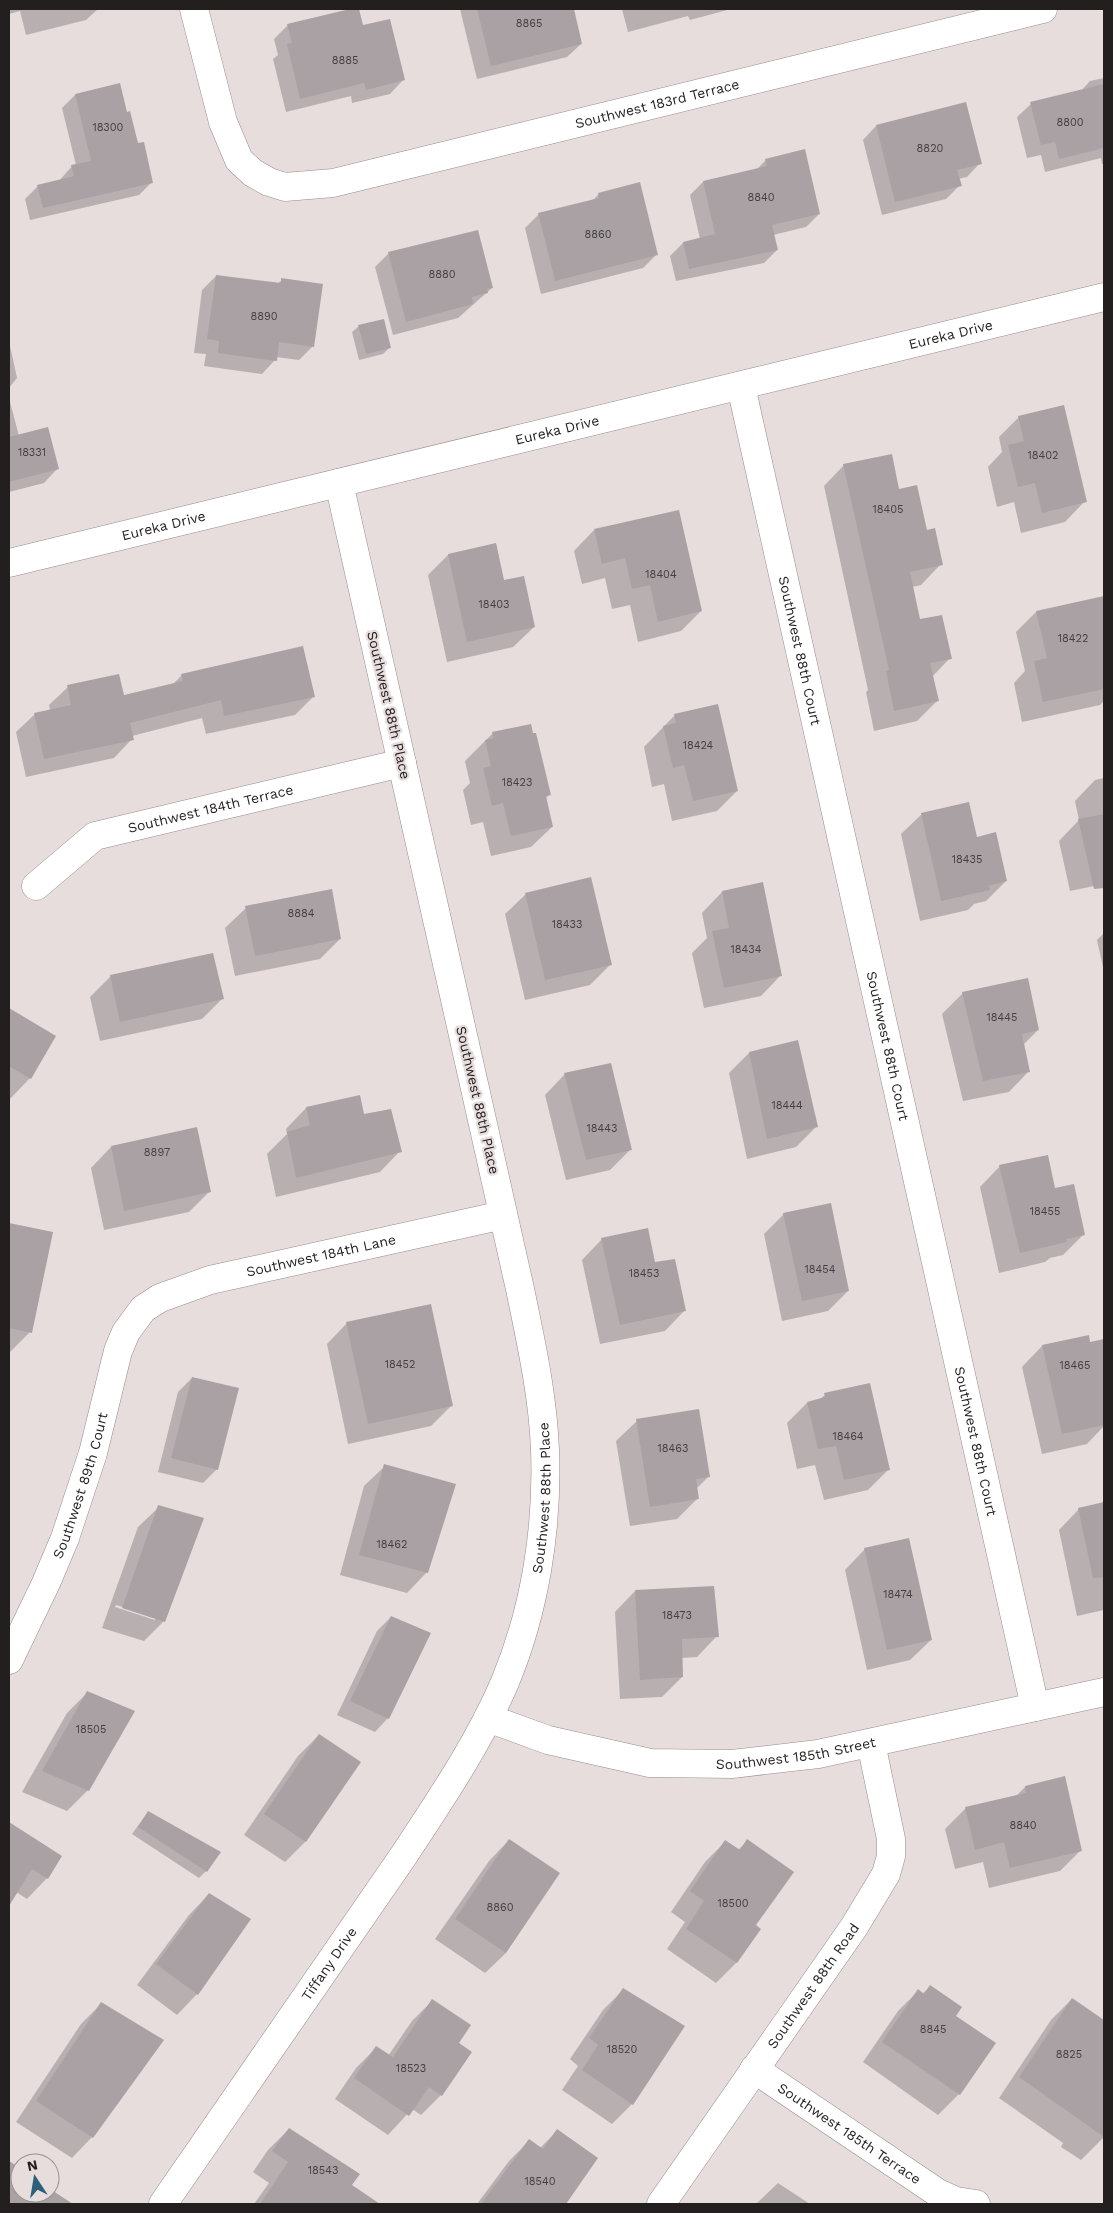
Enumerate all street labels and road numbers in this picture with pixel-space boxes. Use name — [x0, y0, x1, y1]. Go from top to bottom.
street label: Southwest 183rd Terrace — [573, 76, 741, 131]
street label: Eureka Drive — [907, 316, 994, 352]
street label: Eureka Drive — [513, 412, 601, 448]
street label: Eureka Drive — [120, 508, 207, 543]
street label: Southwest 88th Court — [776, 574, 824, 727]
street label: Southwest 88th Place — [364, 630, 414, 780]
street label: Southwest 184th Terrace — [126, 781, 295, 836]
street label: Southwest 88th Court — [863, 970, 912, 1122]
street label: Southwest 88th Place — [453, 1025, 503, 1175]
street label: Southwest 184th Lane — [245, 1231, 397, 1280]
street label: Southwest 88th Court — [951, 1365, 1000, 1517]
street label: Southwest 89th Court — [49, 1411, 111, 1561]
street label: Southwest 88th Place — [529, 1422, 553, 1574]
street label: Southwest 185th Street — [716, 1734, 877, 1772]
street label: Southwest 88th Road — [764, 1920, 862, 2051]
street label: Tiffany Drive — [298, 1924, 360, 2003]
street label: Southwest 185th Terrace — [775, 2079, 924, 2187]

